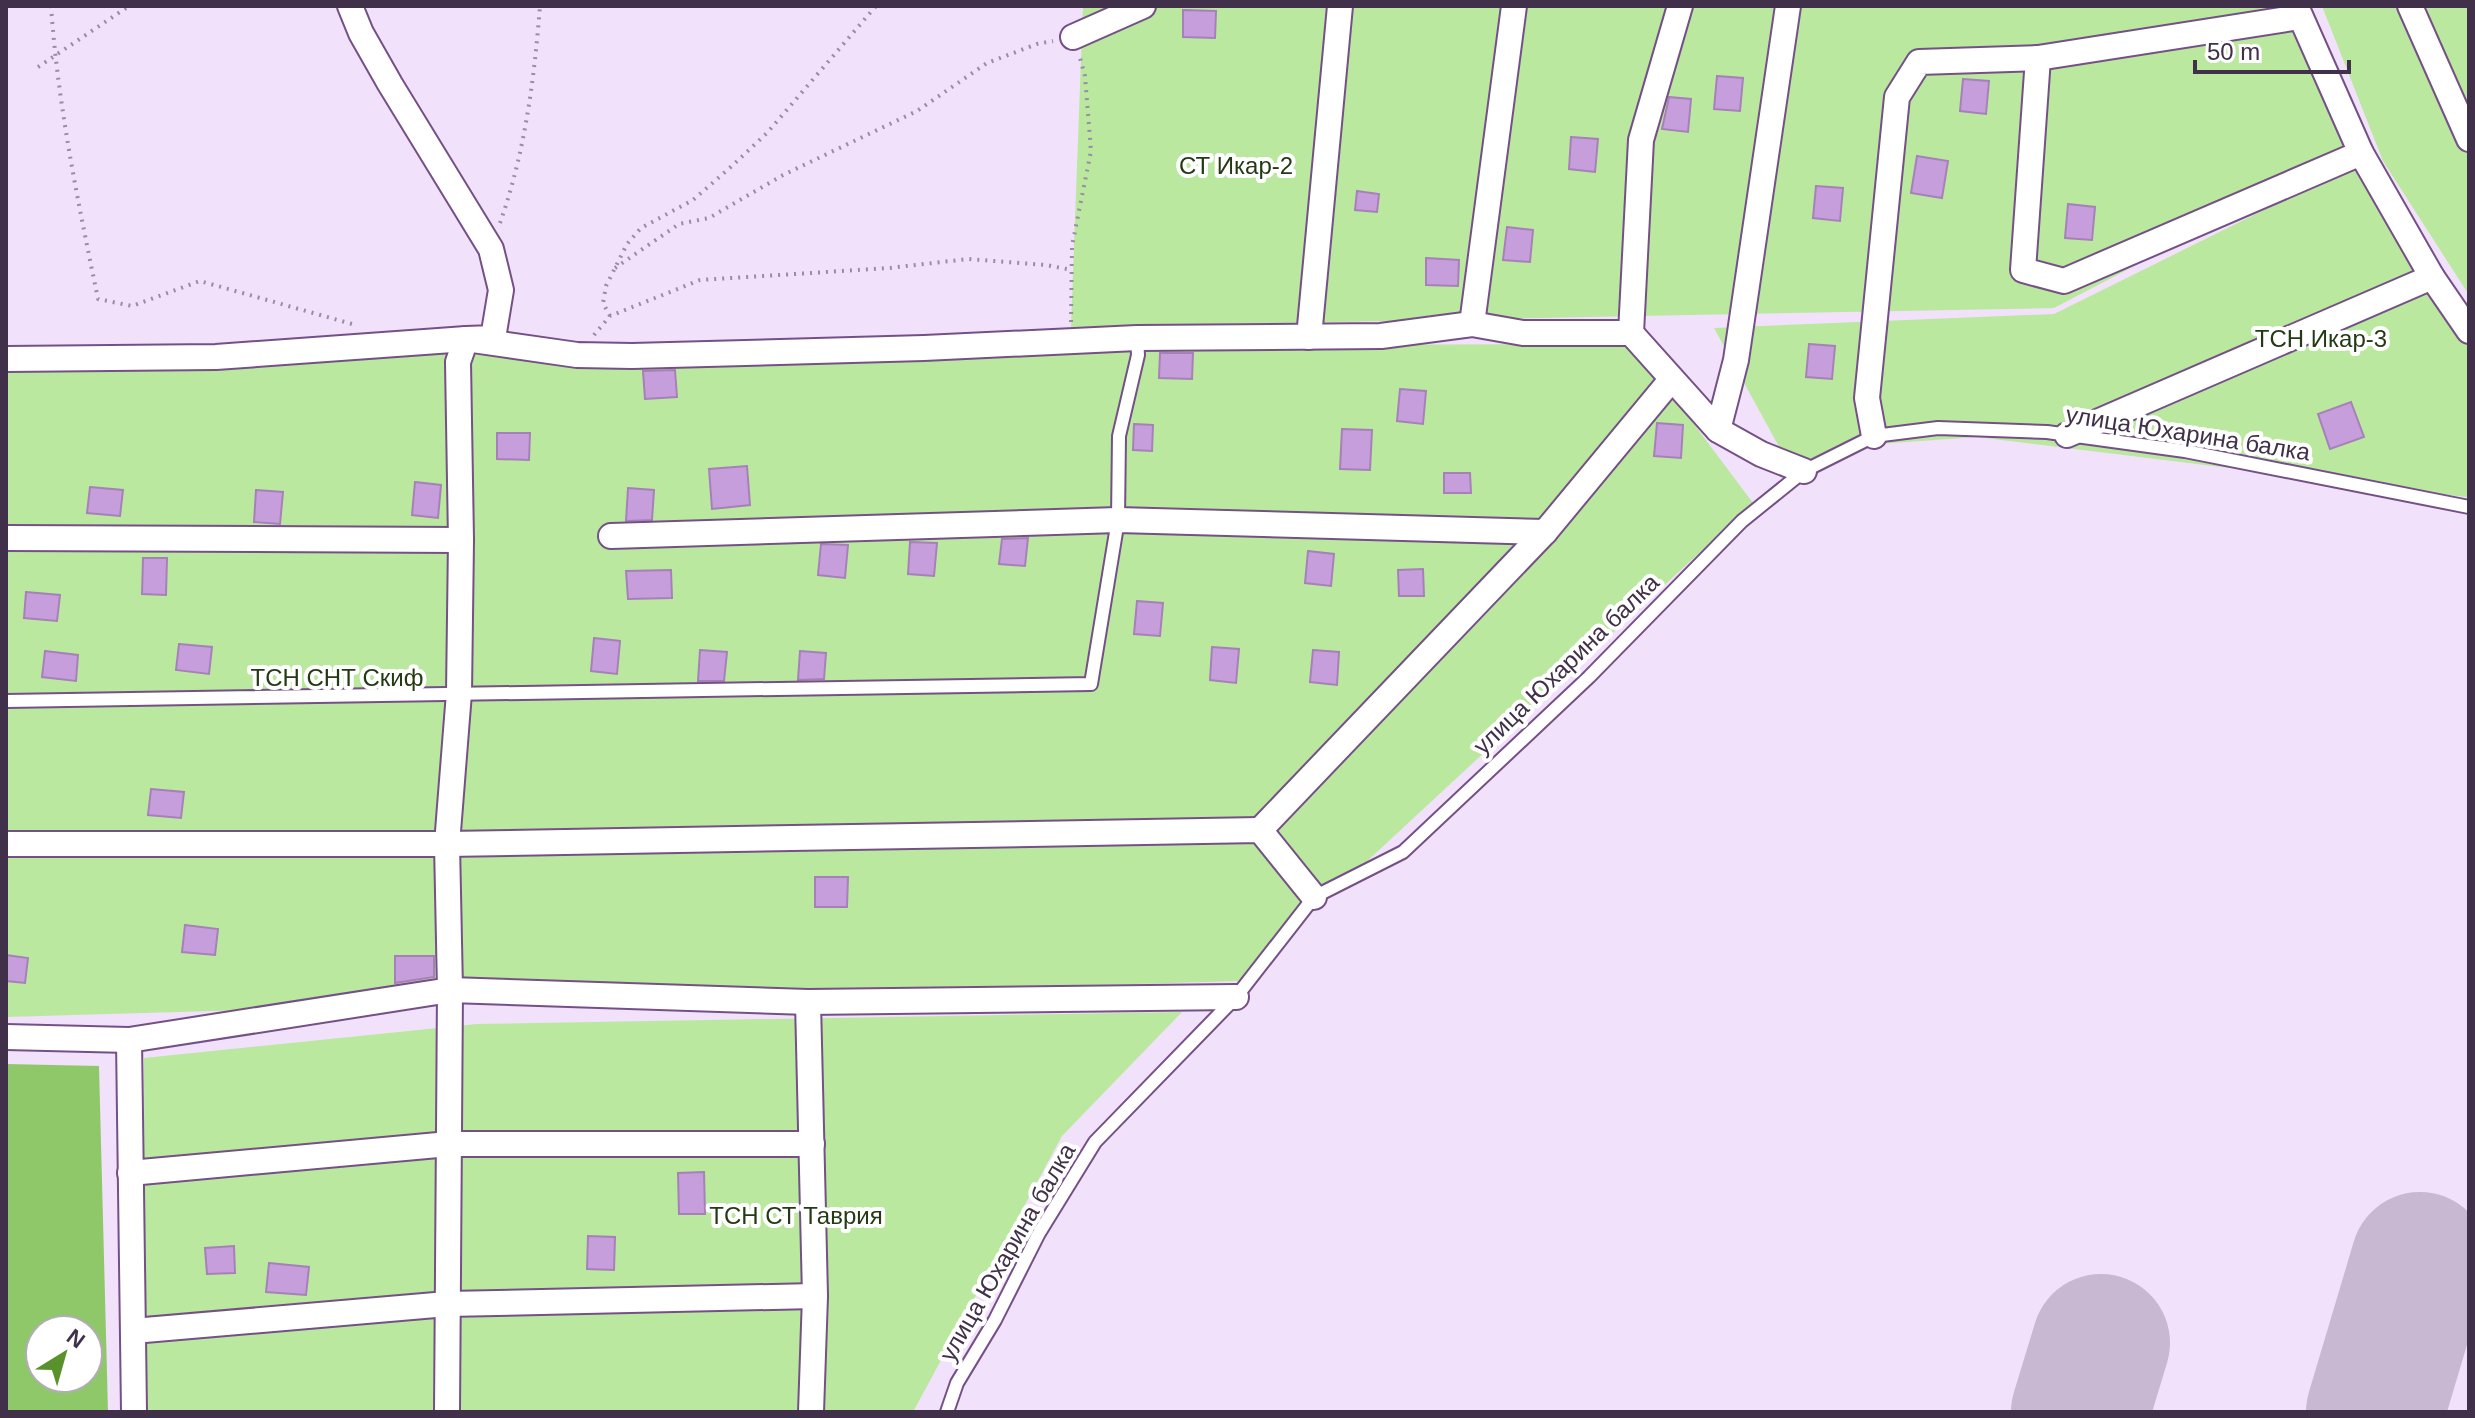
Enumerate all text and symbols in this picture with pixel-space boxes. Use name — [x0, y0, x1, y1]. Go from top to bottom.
scale bar — [2195, 24, 2349, 74]
text: 50 m — [2207, 38, 2260, 65]
park label: СТ Икар-2 — [1179, 152, 1293, 179]
park label: ТСН Икар-3 — [2255, 325, 2387, 352]
street label: улица Юхарина балка — [2064, 400, 2313, 466]
street label: улица Юхарина балка — [1468, 568, 1665, 759]
park label: ТСН СНТ Скиф — [251, 664, 423, 691]
street label: улица Юхарина балка — [934, 1138, 1081, 1366]
park label: ТСН СТ Таврия — [709, 1202, 883, 1229]
north arrow — [24, 1314, 104, 1394]
text: N — [62, 1324, 90, 1353]

